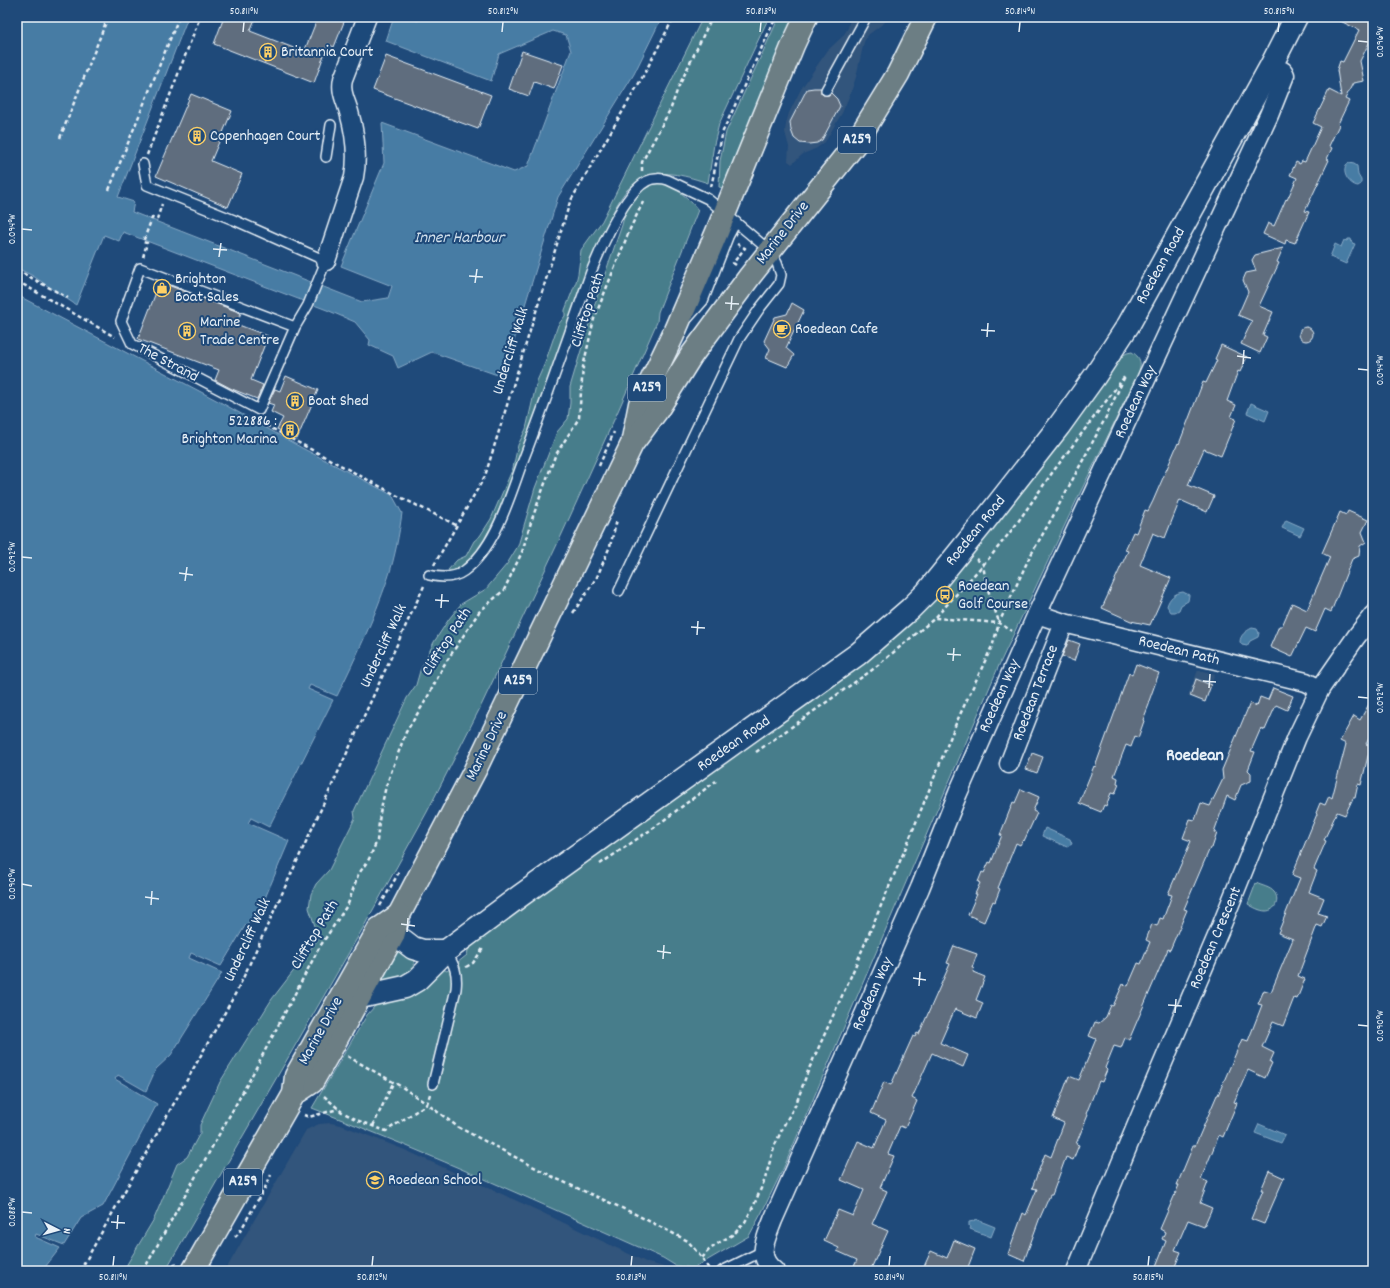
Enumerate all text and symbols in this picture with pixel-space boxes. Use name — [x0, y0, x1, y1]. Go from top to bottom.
text: 50.811°N — [230, 5, 258, 19]
text: 50.812°N — [488, 5, 518, 19]
text: 50.813°N — [746, 5, 776, 19]
text: 50.814°N — [1005, 5, 1035, 19]
text: 50.815°N — [1264, 5, 1294, 19]
text: 0.096°W — [1374, 26, 1388, 58]
place label: Britannia Court — [281, 41, 374, 64]
building icon: Britannia Court — [258, 42, 278, 62]
place label: Copenhagen Court — [210, 125, 321, 148]
building icon: Copenhagen Court — [187, 126, 207, 146]
road number: A259 — [838, 127, 876, 153]
street label: Marine Drive — [751, 196, 815, 270]
text: 0.094°W — [6, 214, 20, 244]
street label: Roedean Road — [1130, 223, 1192, 309]
water label: Inner Harbour — [414, 227, 506, 251]
place label: Brighton Boat Sales — [175, 268, 239, 309]
street label: Clifftop Path — [565, 270, 611, 350]
shop icon: Brighton Boat Sales — [152, 278, 172, 298]
street label: Undercliff Walk — [487, 304, 535, 398]
place label: Marine Trade Centre — [200, 311, 279, 352]
place label: Roedean Cafe — [795, 318, 878, 341]
cafe icon: Roedean Cafe — [772, 319, 792, 339]
building icon: Marine Trade Centre — [177, 321, 197, 341]
street label: The Strand — [134, 337, 202, 389]
text: 0.094°W — [1374, 355, 1388, 385]
street label: Roedean Way — [1109, 361, 1163, 442]
road number: A259 — [628, 375, 666, 401]
place label: Boat Shed — [308, 390, 369, 413]
building icon: Boat Shed — [285, 391, 305, 411]
place label: 522886 : Brighton Marina — [181, 410, 277, 451]
building icon: 522886 : Brighton Marina — [280, 420, 300, 440]
street label: Roedean Road — [940, 491, 1012, 571]
text: 0.092°W — [6, 542, 20, 572]
place label: Roedean Golf Course — [958, 575, 1028, 616]
bus stop icon: Roedean Golf Course — [935, 585, 955, 605]
street label: Undercliff Walk — [354, 600, 414, 692]
street label: Clifftop Path — [416, 603, 478, 681]
street label: Roedean Path — [1136, 630, 1222, 672]
street label: Roedean Terrace — [1007, 642, 1065, 744]
street label: Roedean Way — [974, 655, 1027, 736]
road number: A259 — [499, 668, 537, 694]
text: 0.092°W — [1374, 683, 1388, 713]
street label: Marine Drive — [460, 707, 514, 785]
street label: Roedean Road — [693, 710, 775, 778]
district label: Roedean — [1166, 744, 1224, 769]
text: 0.090°W — [6, 868, 20, 900]
street label: Roedean Crescent — [1184, 883, 1248, 993]
street label: Undercliff Walk — [218, 894, 278, 986]
street label: Clifftop Path — [285, 896, 345, 974]
street label: Roedean Way — [847, 953, 900, 1034]
street label: Marine Drive — [293, 993, 349, 1069]
text: 0.090°W — [1374, 1010, 1388, 1042]
road number: A259 — [224, 1169, 262, 1195]
place label: Roedean School — [388, 1169, 482, 1192]
school or university icon: Roedean School — [365, 1170, 385, 1190]
text: 0.088°W — [6, 1197, 20, 1227]
north arrow — [38, 1210, 78, 1250]
text: N — [58, 1227, 74, 1235]
text: 50.811°N — [99, 1271, 127, 1285]
text: 50.812°N — [357, 1271, 387, 1285]
text: 50.813°N — [616, 1271, 646, 1285]
text: 50.814°N — [874, 1271, 904, 1285]
text: 50.815°N — [1133, 1271, 1163, 1285]

